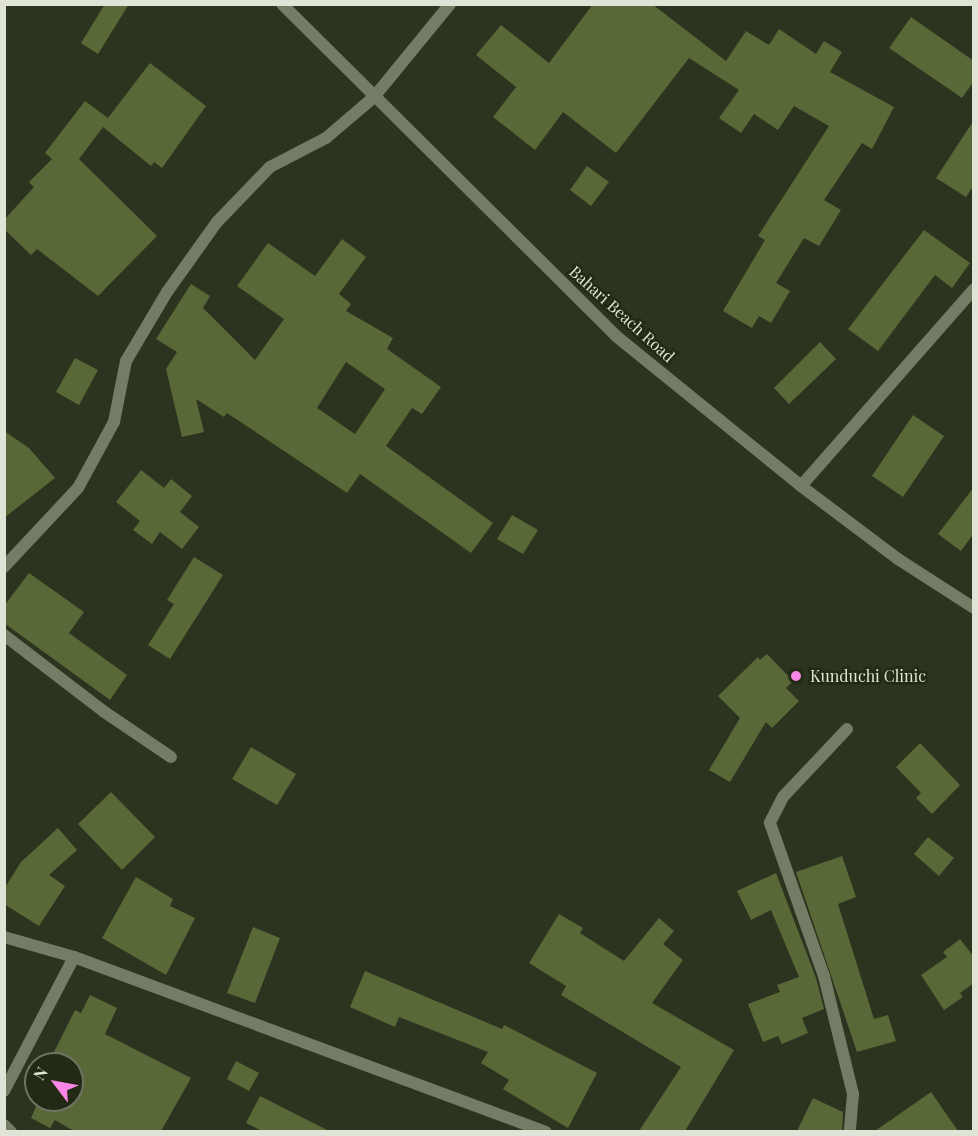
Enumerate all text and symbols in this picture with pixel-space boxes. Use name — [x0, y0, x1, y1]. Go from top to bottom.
street label: Bahari Beach Road — [566, 262, 678, 366]
place label: Kunduchi Clinic — [810, 666, 926, 686]
marker: Kunduchi Clinic — [787, 667, 805, 685]
north arrow — [24, 1052, 84, 1112]
text: N — [28, 1063, 52, 1084]

